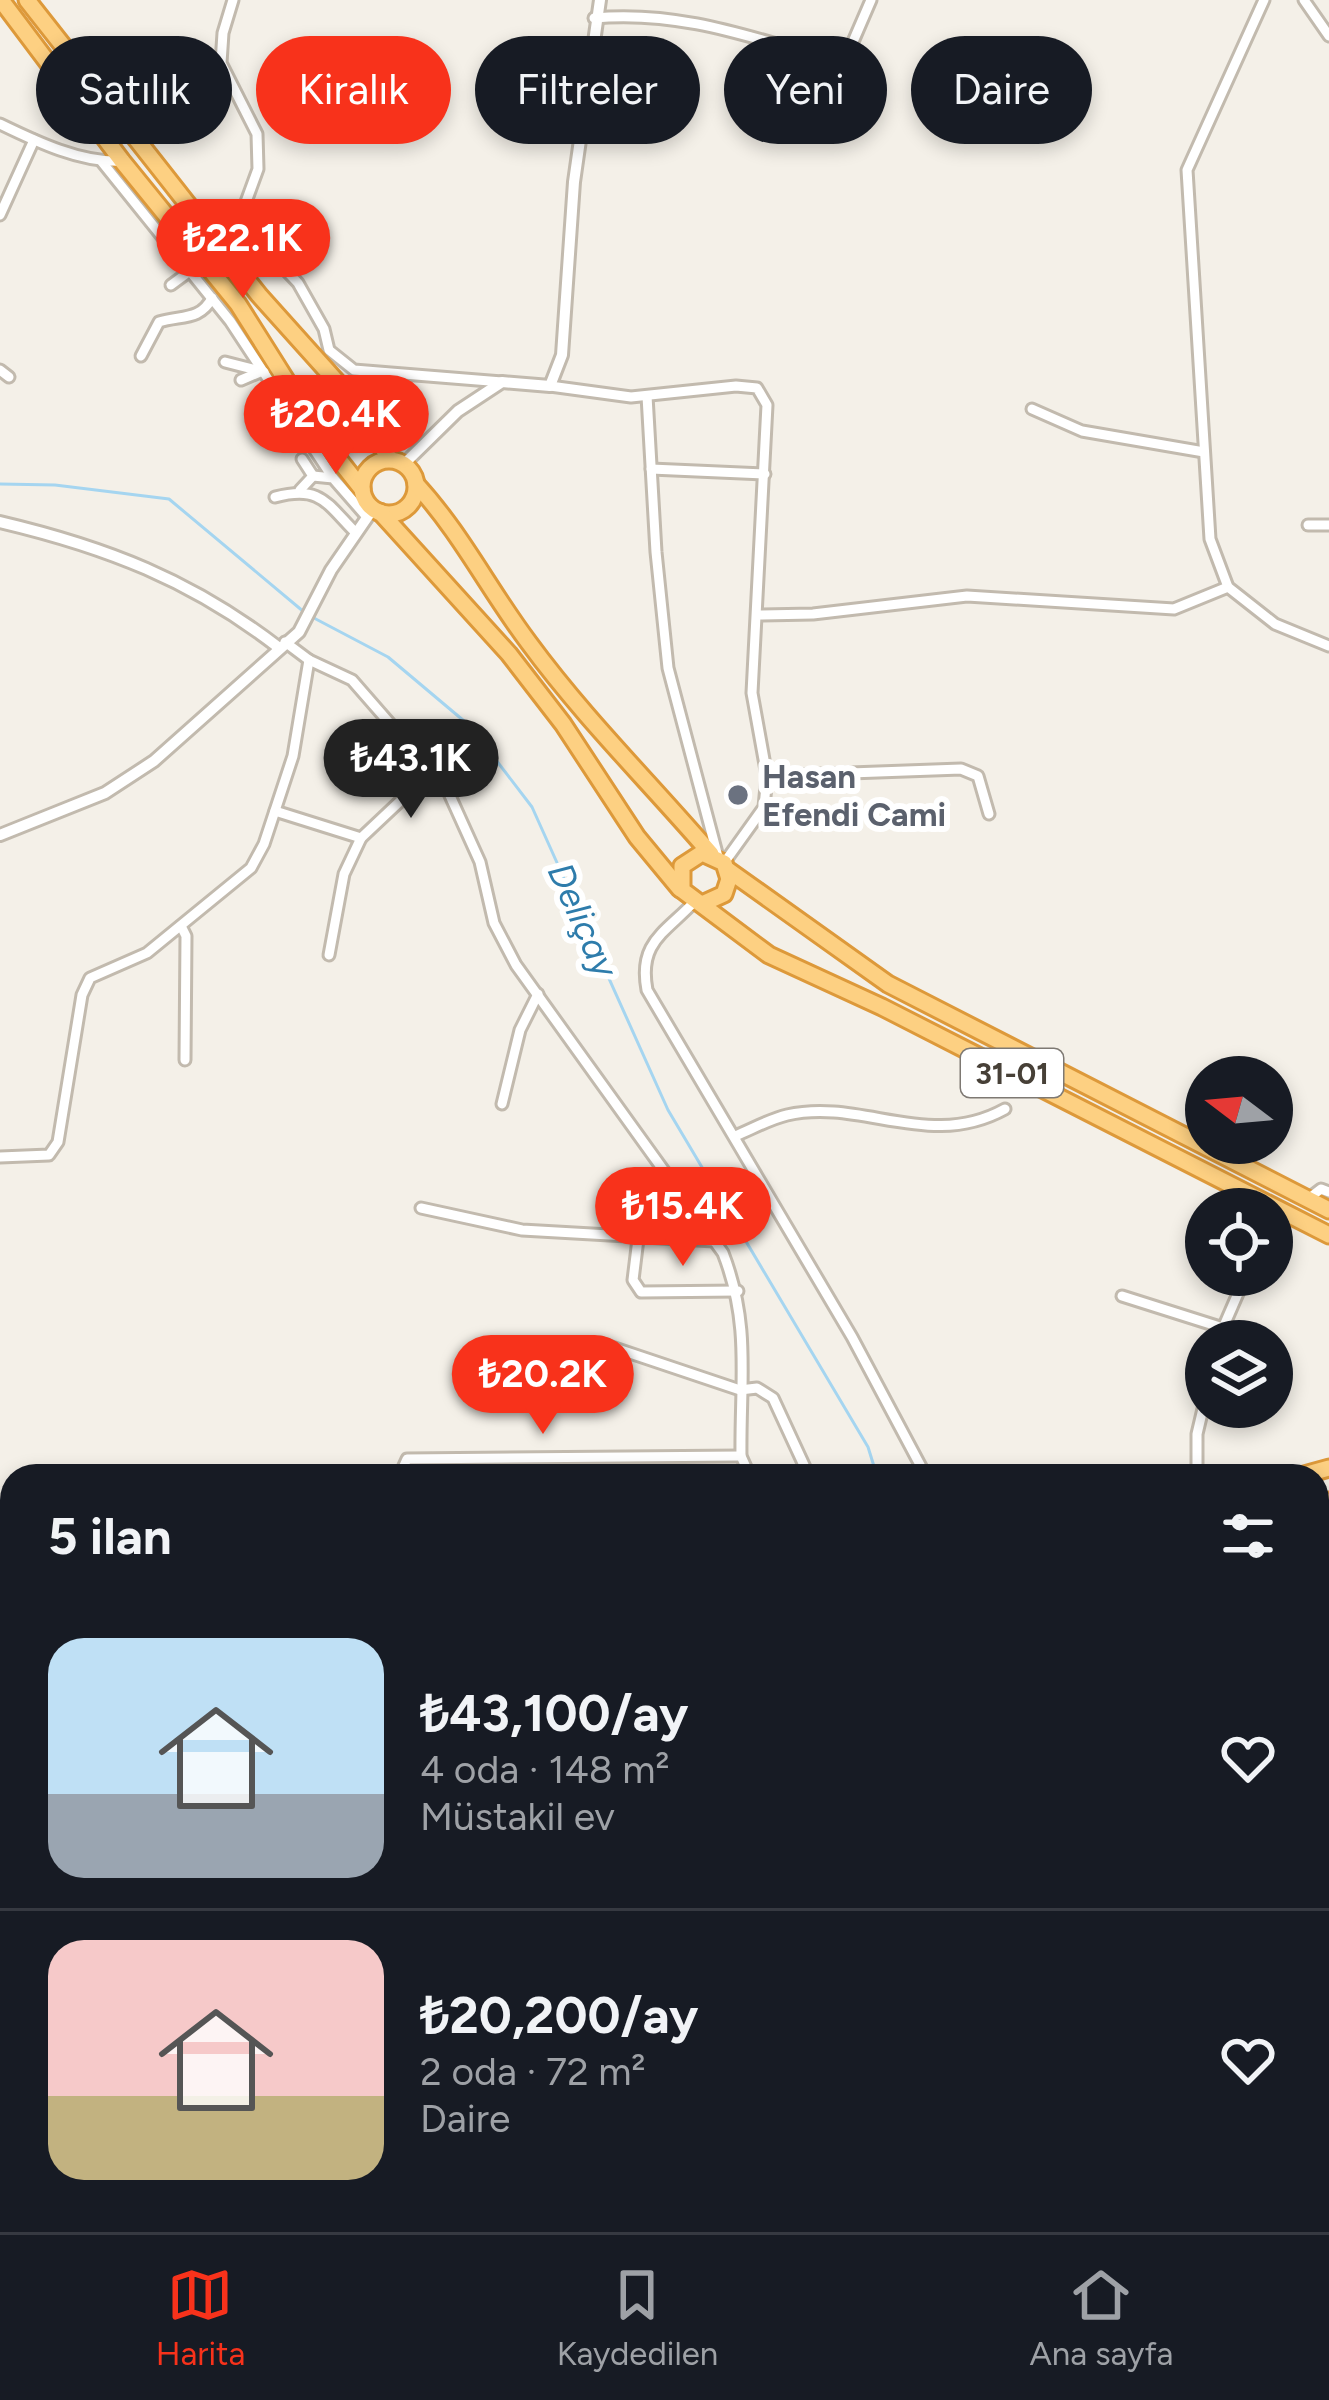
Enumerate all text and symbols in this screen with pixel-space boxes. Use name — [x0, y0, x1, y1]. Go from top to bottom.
chip: Satılık — [36, 36, 232, 144]
chip: Kiralık — [256, 36, 451, 144]
chip: Filtreler — [475, 36, 700, 144]
chip: Yeni — [724, 36, 887, 144]
chip: Daire — [911, 36, 1092, 144]
pin: ₺22.1K — [145, 199, 341, 301]
text: ₺22.1K — [183, 214, 303, 261]
pin: ₺20.4K — [238, 375, 434, 477]
text: ₺20.4K — [271, 390, 401, 437]
pin: ₺43.1K — [313, 719, 509, 821]
text: ₺43.1K — [351, 734, 471, 781]
place label: Hasan Efendi Cami — [762, 757, 946, 834]
marker: Hasan Efendi Cami — [725, 782, 751, 808]
water label: Deliçay — [539, 856, 628, 986]
road number: 31-01 — [961, 1049, 1063, 1097]
north arrow — [1185, 1056, 1293, 1164]
map controls — [1185, 1056, 1293, 1428]
pin: ₺15.4K — [585, 1167, 781, 1269]
text: ₺15.4K — [622, 1182, 744, 1229]
button: locate — [1185, 1188, 1293, 1296]
button: layers — [1185, 1320, 1293, 1428]
pin: ₺20.2K — [445, 1335, 641, 1437]
text: ₺20.2K — [479, 1350, 607, 1397]
icon: filters — [1215, 1503, 1281, 1569]
text: 5 ilan — [48, 1506, 172, 1567]
text: ₺43,100/ay — [420, 1683, 688, 1744]
icon: home — [144, 1686, 288, 1830]
icon: heart — [1215, 1725, 1281, 1791]
text: 4 oda · 148 m² — [420, 1746, 670, 1793]
text: Müstakil ev — [420, 1793, 615, 1840]
text: ₺20,200/ay — [420, 1985, 698, 2046]
icon: home — [144, 1988, 288, 2132]
icon: heart — [1215, 2027, 1281, 2093]
text: 2 oda · 72 m² — [420, 2048, 646, 2095]
text: Daire — [420, 2095, 510, 2142]
tab: Harita — [156, 2262, 245, 2373]
tab: Kaydedilen — [557, 2262, 718, 2373]
tab: Ana sayfa — [1029, 2262, 1173, 2373]

